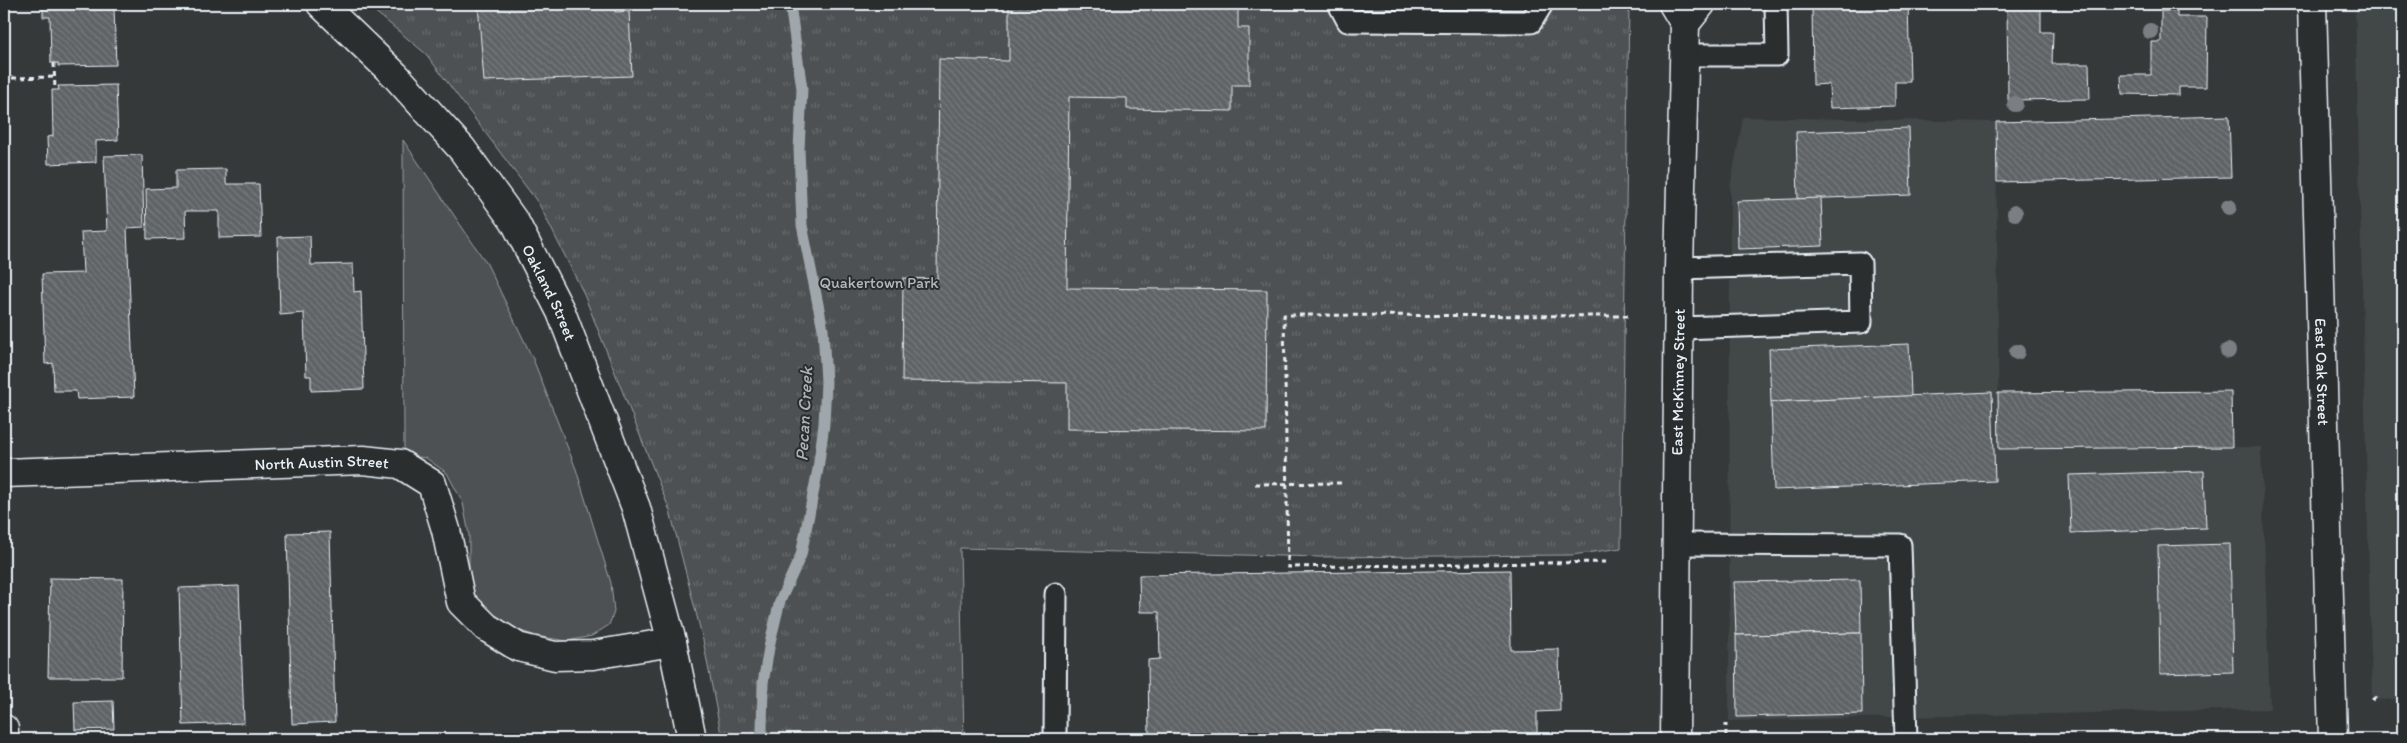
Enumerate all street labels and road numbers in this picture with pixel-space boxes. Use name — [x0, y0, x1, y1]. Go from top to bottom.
street label: Oakland Street — [518, 241, 580, 343]
street label: East McKinney Street — [1667, 308, 1689, 456]
street label: East Oak Street — [2311, 318, 2334, 426]
street label: North Austin Street — [254, 450, 390, 473]

